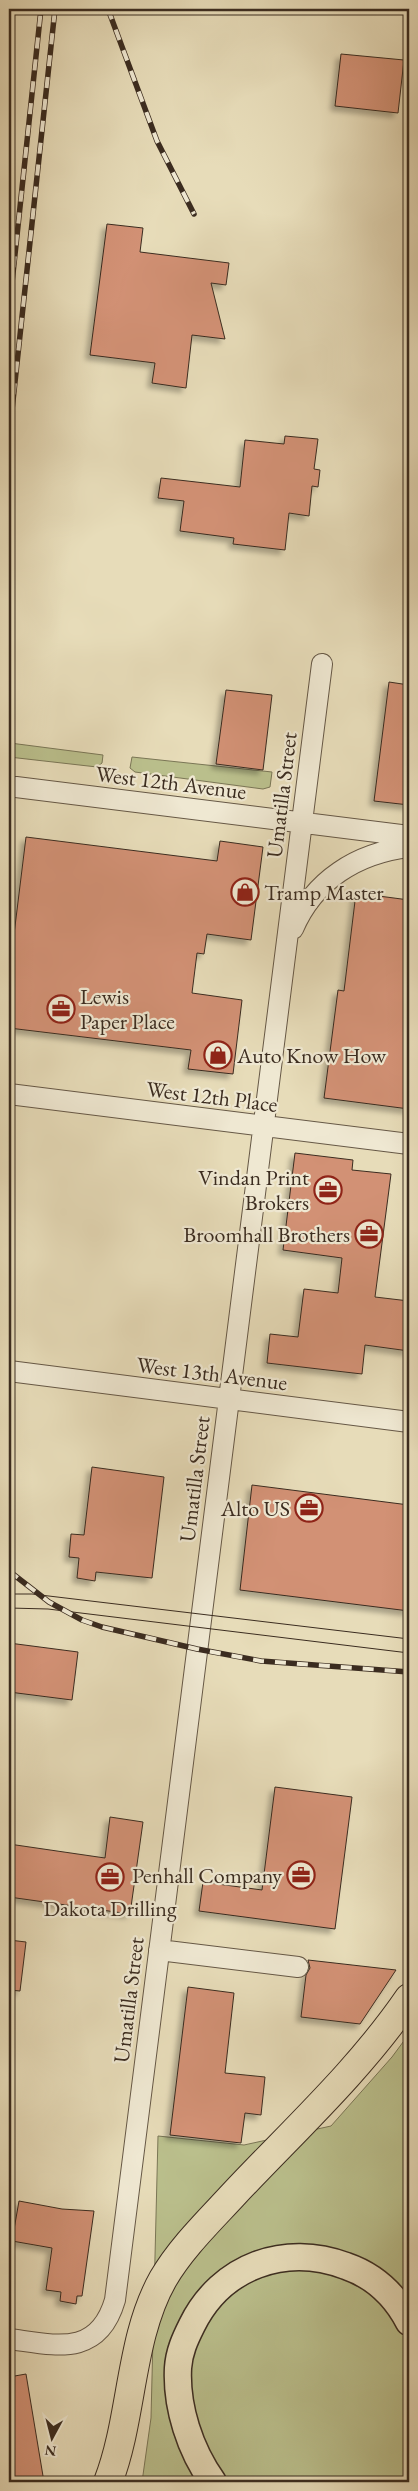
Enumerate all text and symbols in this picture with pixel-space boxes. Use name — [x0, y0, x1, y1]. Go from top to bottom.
street label: Umatilla Street — [259, 730, 304, 860]
street label: West 12th Avenue — [94, 759, 248, 806]
shop icon: Tramp Master — [230, 877, 260, 907]
place label: Tramp Master — [264, 878, 384, 907]
place label: Lewis Paper Place — [80, 982, 175, 1036]
office icon: Lewis Paper Place — [46, 994, 76, 1024]
shop icon: Auto Know How — [203, 1040, 233, 1070]
place label: Auto Know How — [236, 1041, 387, 1070]
street label: West 12th Place — [145, 1074, 280, 1119]
place label: Vindan Print Brokers — [198, 1163, 309, 1217]
office icon: Vindan Print Brokers — [313, 1175, 343, 1205]
office icon: Broomhall Brothers — [354, 1219, 384, 1249]
place label: Broomhall Brothers — [183, 1220, 350, 1249]
street label: West 13th Avenue — [135, 1350, 289, 1397]
street label: Umatilla Street — [172, 1414, 217, 1544]
office icon: Alto US — [294, 1493, 324, 1523]
place label: Alto US — [220, 1494, 290, 1523]
office icon: Penhall Company — [286, 1860, 316, 1890]
place label: Penhall Company — [132, 1861, 282, 1890]
office icon: Dakota Drilling — [95, 1862, 125, 1892]
place label: Dakota Drilling — [43, 1894, 177, 1923]
street label: Umatilla Street — [106, 1935, 151, 2065]
north arrow — [28, 2414, 78, 2464]
text: N — [43, 2441, 57, 2461]

